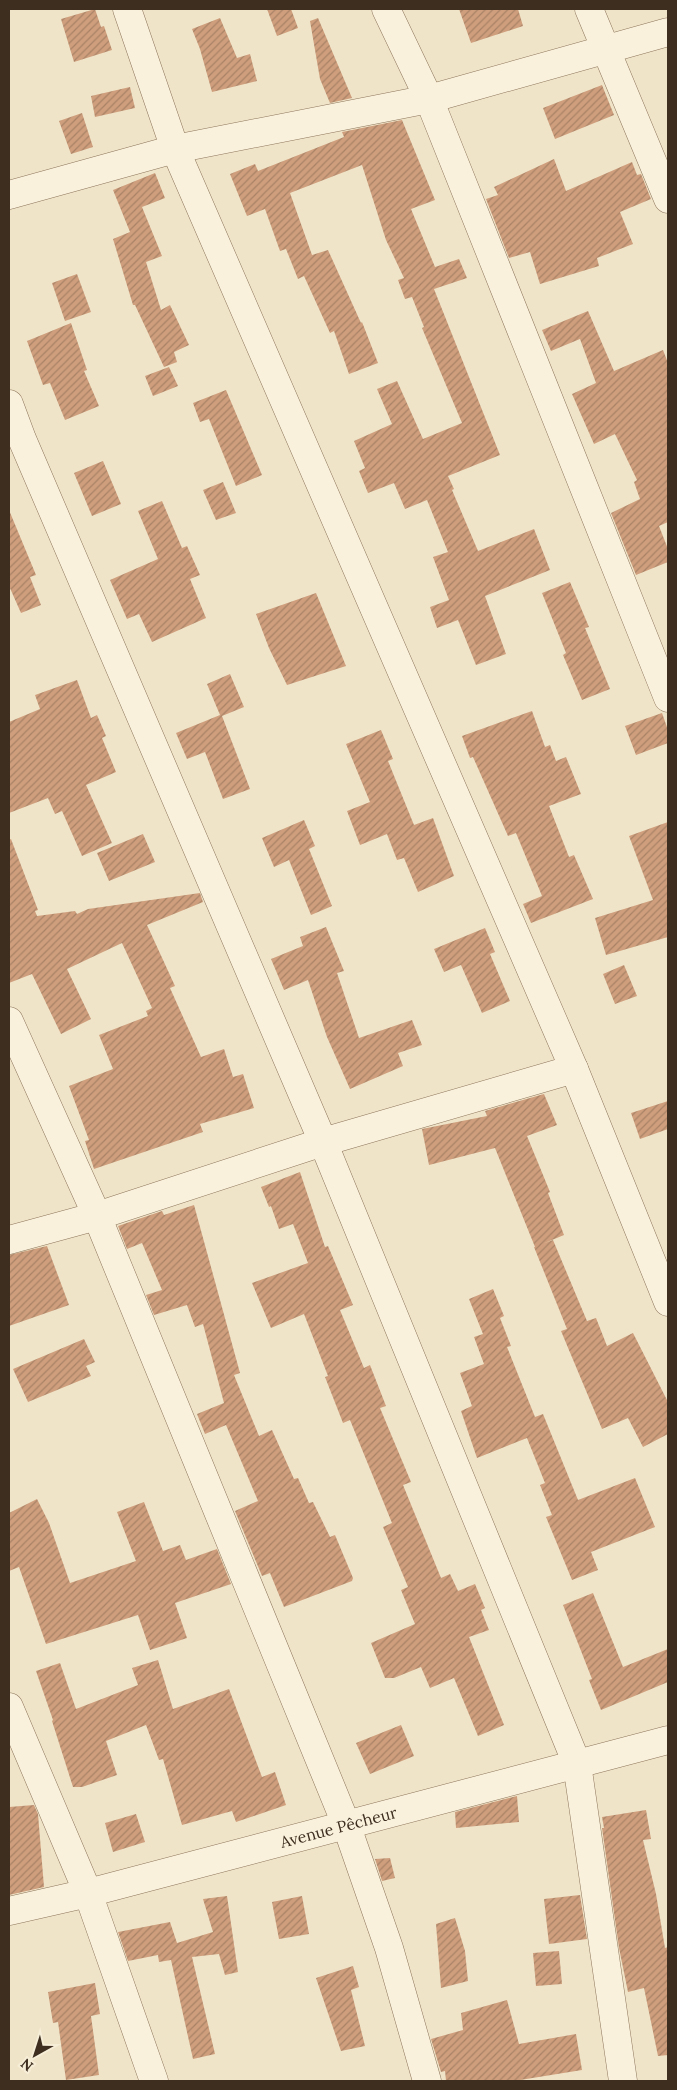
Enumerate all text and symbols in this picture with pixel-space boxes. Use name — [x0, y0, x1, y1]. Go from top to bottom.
street label: Avenue Pêcheur — [277, 1802, 399, 1852]
north arrow — [10, 2030, 60, 2080]
text: N — [17, 2055, 37, 2076]

